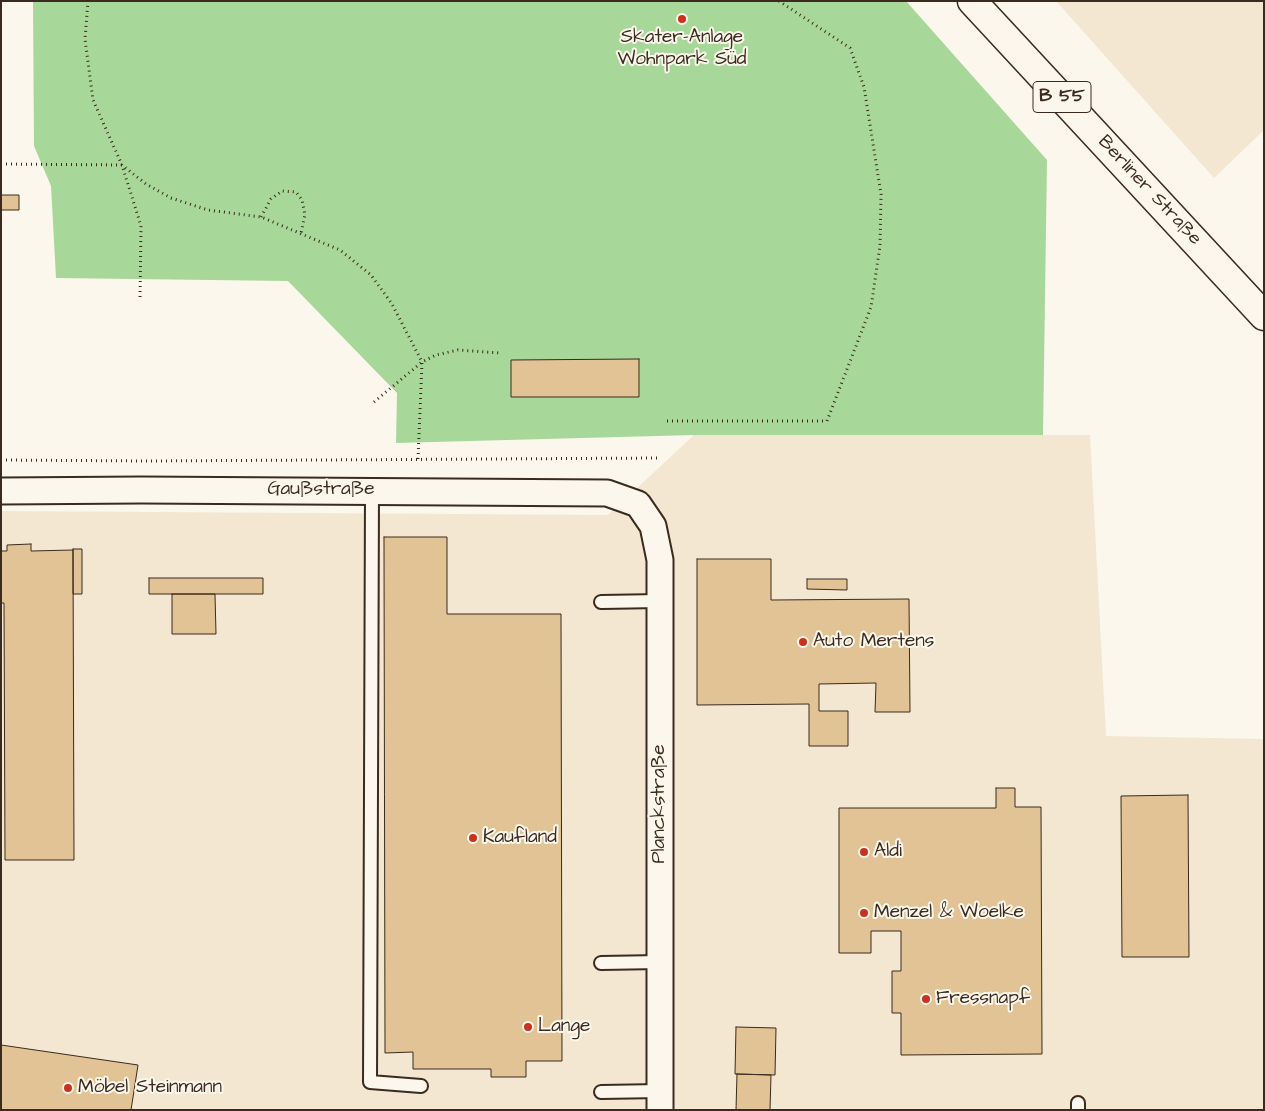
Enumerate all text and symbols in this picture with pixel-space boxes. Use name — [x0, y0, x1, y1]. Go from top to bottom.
marker: Skater-Anlage Wohnpark Süd — [676, 13, 688, 25]
place label: Skater-Anlage Wohnpark Süd — [617, 27, 747, 71]
road number: B 55 — [1033, 81, 1091, 112]
street label: Berliner Straße — [1092, 131, 1206, 251]
street label: Gaußstraße — [267, 479, 375, 501]
place label: Auto Mertens — [813, 631, 934, 653]
marker: Auto Mertens — [797, 636, 809, 648]
street label: Planckstraße — [649, 744, 671, 864]
place label: Kaufland — [483, 827, 557, 849]
marker: Kaufland — [467, 832, 479, 844]
place label: Aldi — [874, 841, 902, 863]
marker: Aldi — [858, 846, 870, 858]
place label: Menzel & Woelke — [874, 902, 1024, 924]
marker: Menzel & Woelke — [858, 907, 870, 919]
place label: Fressnapf — [936, 988, 1030, 1010]
marker: Fressnapf — [920, 993, 932, 1005]
place label: Lange — [538, 1016, 590, 1038]
marker: Lange — [522, 1021, 534, 1033]
place label: Möbel Steinmann — [78, 1077, 222, 1099]
marker: Möbel Steinmann — [62, 1082, 74, 1094]

